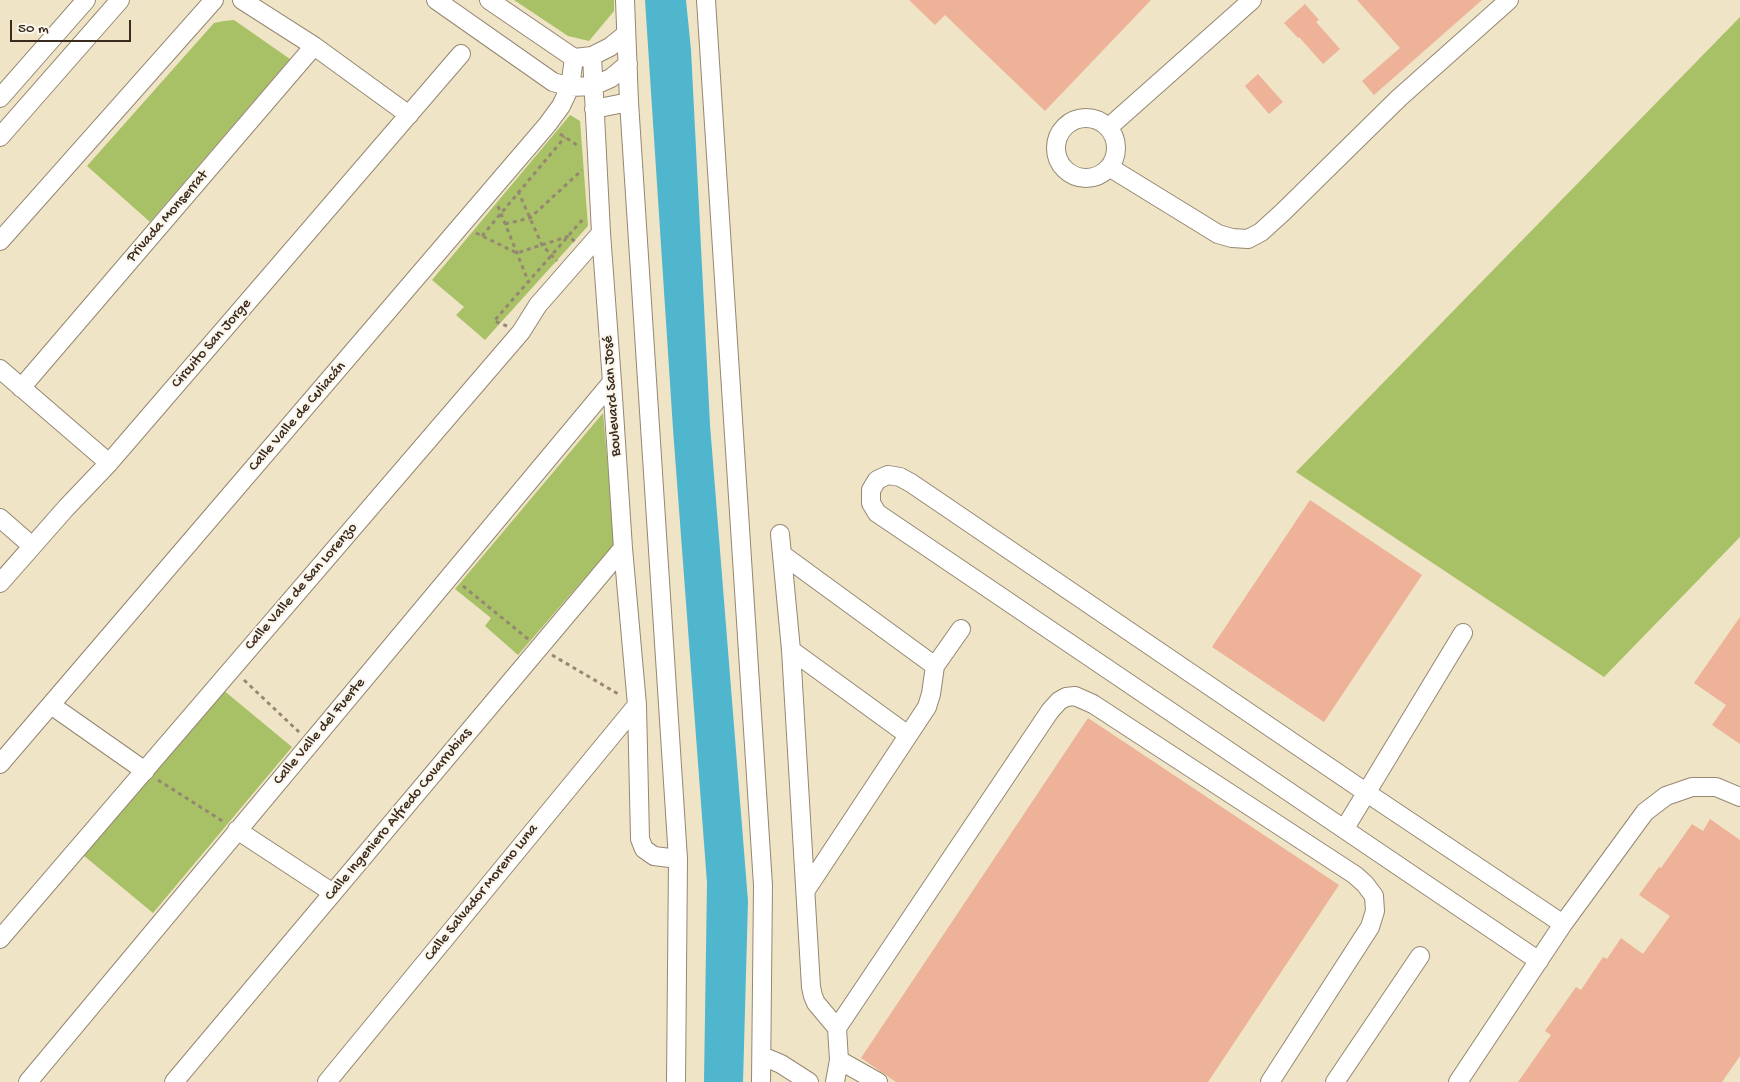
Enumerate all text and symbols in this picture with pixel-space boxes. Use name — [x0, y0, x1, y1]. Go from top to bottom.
scale bar — [12, 10, 134, 42]
text: 50 m — [18, 20, 49, 38]
street label: Privada Monserrat — [123, 167, 213, 267]
street label: Circuito San Jorge — [168, 296, 256, 392]
street label: Boulevard San José — [600, 335, 626, 457]
street label: Calle Valle de Culiacán — [245, 358, 351, 476]
street label: Calle Valle de San Lorenzo — [242, 520, 362, 654]
street label: Calle Valle del Fuerte — [270, 675, 370, 789]
street label: Calle Ingeniero Alfredo Covarrubias — [322, 725, 476, 905]
street label: Calle Salvador Moreno Luna — [421, 821, 543, 965]

